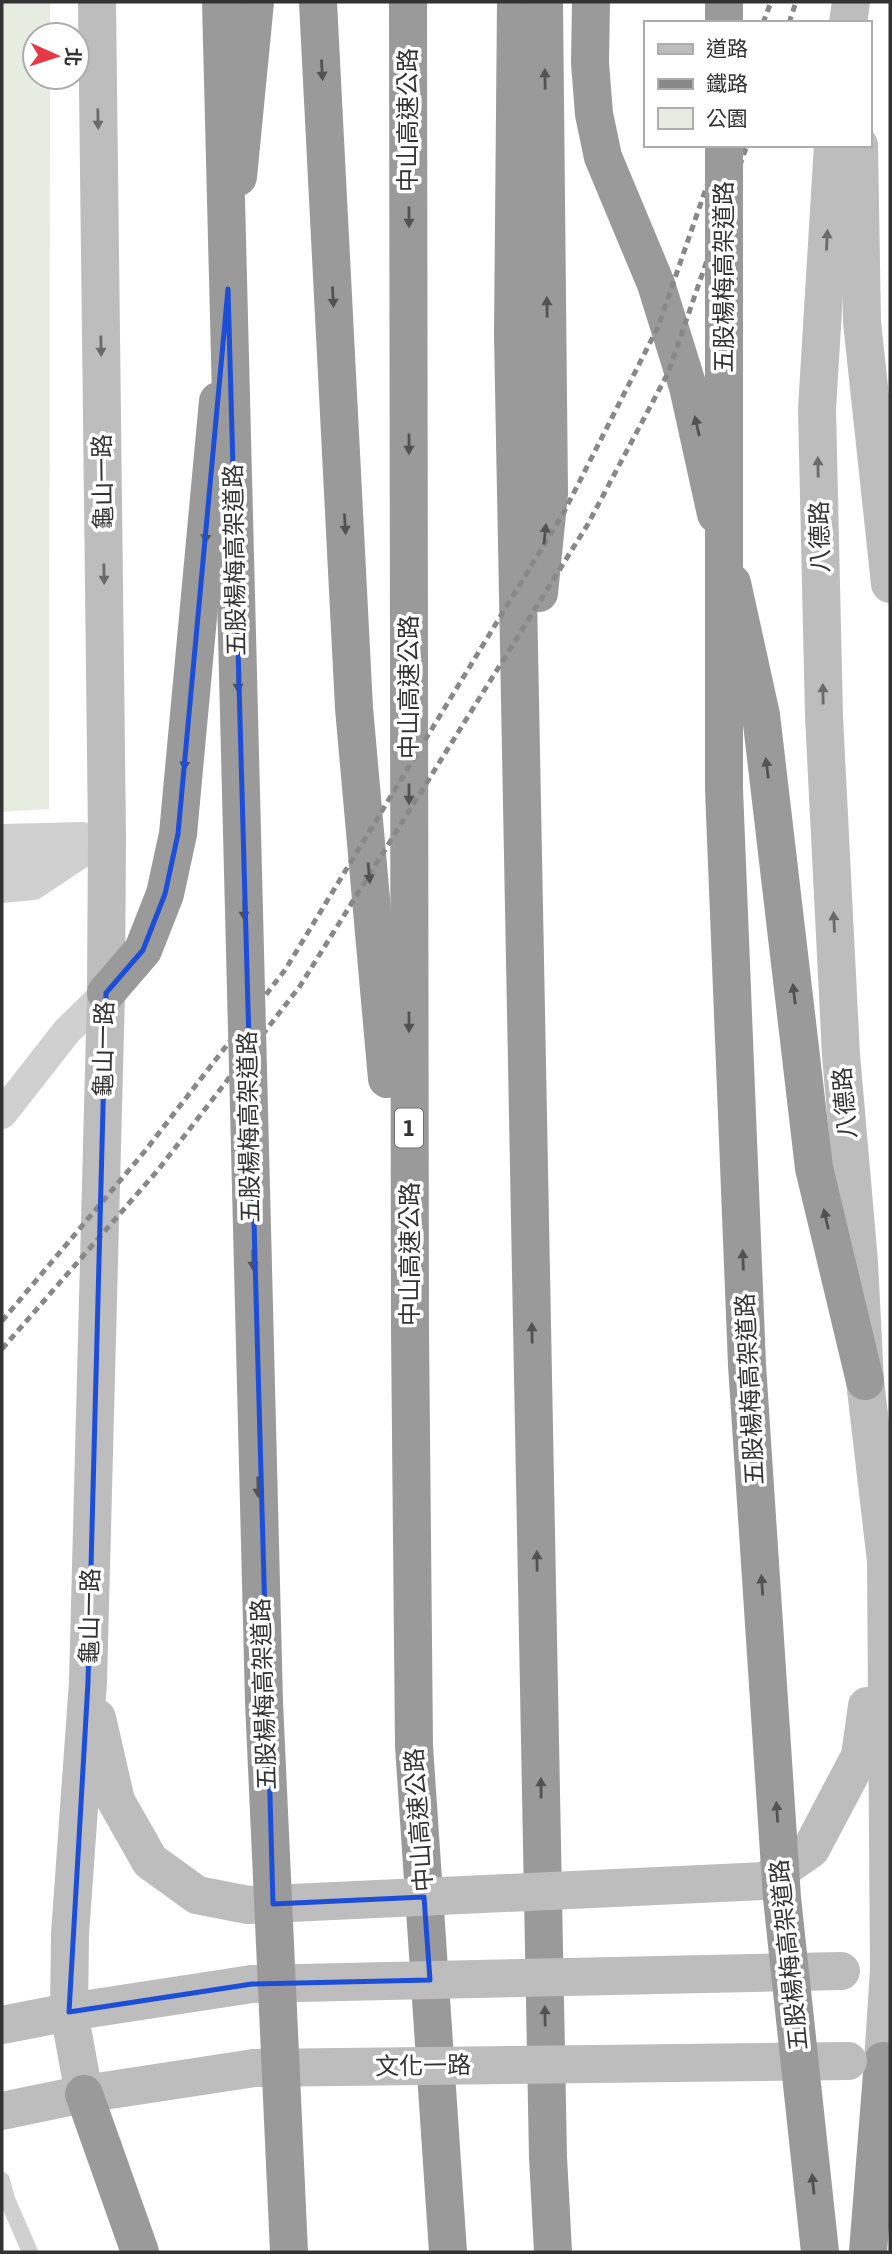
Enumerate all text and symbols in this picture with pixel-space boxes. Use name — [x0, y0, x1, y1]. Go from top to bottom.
north arrow — [21, 21, 91, 91]
legend — [644, 21, 871, 147]
text: 道路 — [706, 36, 748, 60]
text: 北 — [61, 47, 84, 67]
street label: 中山高速公路 — [394, 48, 421, 192]
one-way arrow — [316, 59, 327, 81]
one-way arrow — [539, 68, 550, 90]
text: 鐵路 — [706, 71, 748, 95]
text: 公園 — [706, 106, 748, 130]
one-way arrow — [92, 108, 104, 130]
street label: 五股楊梅高架道路 — [710, 181, 737, 373]
one-way arrow — [403, 206, 415, 228]
one-way arrow — [821, 229, 832, 251]
one-way arrow — [328, 286, 339, 308]
one-way arrow — [541, 296, 553, 318]
one-way arrow — [95, 336, 107, 358]
one-way arrow — [691, 415, 702, 437]
street label: 龜山一路 — [88, 434, 117, 530]
one-way arrow — [403, 434, 415, 456]
one-way arrow — [813, 456, 824, 478]
street label: 五股楊梅高架道路 — [219, 464, 250, 656]
street label: 八德路 — [805, 501, 834, 573]
one-way arrow — [339, 514, 350, 536]
one-way arrow — [200, 522, 211, 544]
one-way arrow — [540, 523, 551, 545]
one-way arrow — [98, 563, 110, 585]
street label: 中山高速公路 — [395, 615, 422, 759]
one-way arrow — [233, 672, 244, 694]
one-way arrow — [818, 683, 829, 705]
one-way arrow — [179, 749, 190, 771]
one-way arrow — [762, 757, 773, 779]
one-way arrow — [403, 784, 415, 806]
one-way arrow — [363, 863, 374, 885]
one-way arrow — [238, 899, 250, 921]
one-way arrow — [829, 910, 840, 932]
one-way arrow — [788, 983, 799, 1005]
street label: 龜山一路 — [89, 1001, 118, 1097]
one-way arrow — [403, 1011, 415, 1033]
street label: 五股楊梅高架道路 — [233, 1031, 264, 1223]
street label: 八德路 — [828, 1066, 861, 1140]
road number: 1 — [395, 1108, 423, 1148]
street label: 中山高速公路 — [396, 1182, 423, 1326]
one-way arrow — [820, 1208, 831, 1230]
one-way arrow — [737, 1248, 748, 1270]
one-way arrow — [247, 1249, 258, 1271]
street label: 五股楊梅高架道路 — [731, 1292, 768, 1486]
one-way arrow — [527, 1322, 538, 1344]
one-way arrow — [253, 1476, 264, 1498]
one-way arrow — [531, 1549, 543, 1571]
street label: 龜山一路 — [75, 1568, 104, 1664]
one-way arrow — [756, 1573, 767, 1595]
street label: 五股楊梅高架道路 — [247, 1598, 280, 1790]
street label: 中山高速公路 — [400, 1747, 437, 1893]
one-way arrow — [535, 1777, 547, 1799]
one-way arrow — [771, 1800, 782, 1822]
street label: 五股楊梅高架道路 — [765, 1858, 812, 2052]
one-way arrow — [539, 2004, 551, 2026]
street label: 文化一路 — [375, 2051, 471, 2080]
one-way arrow — [807, 2173, 818, 2195]

